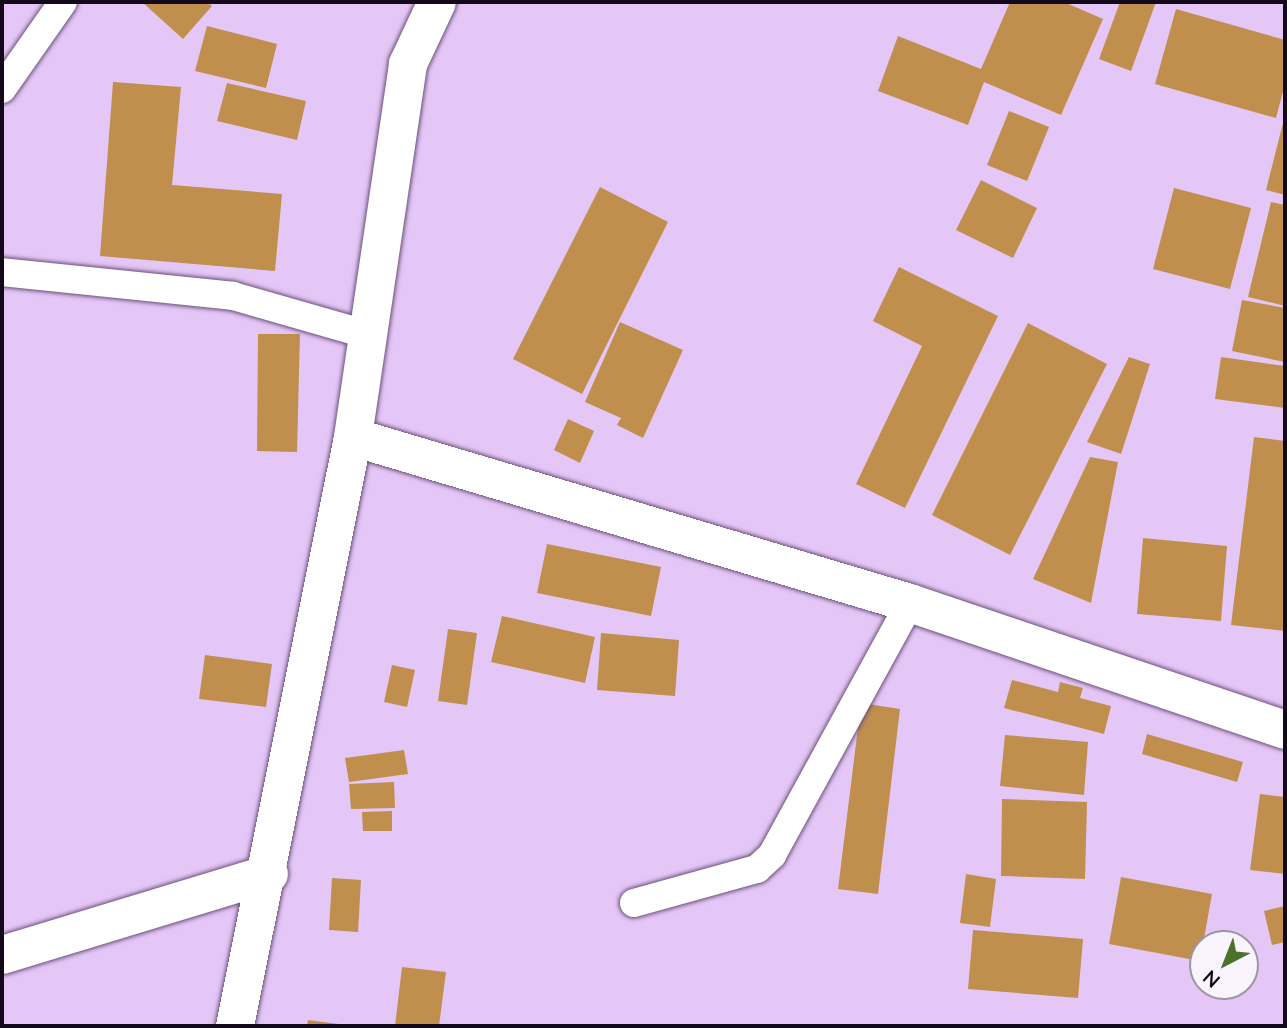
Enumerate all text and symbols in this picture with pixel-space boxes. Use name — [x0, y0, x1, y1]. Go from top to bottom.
north arrow — [1189, 930, 1259, 1000]
text: N — [1198, 966, 1224, 993]

